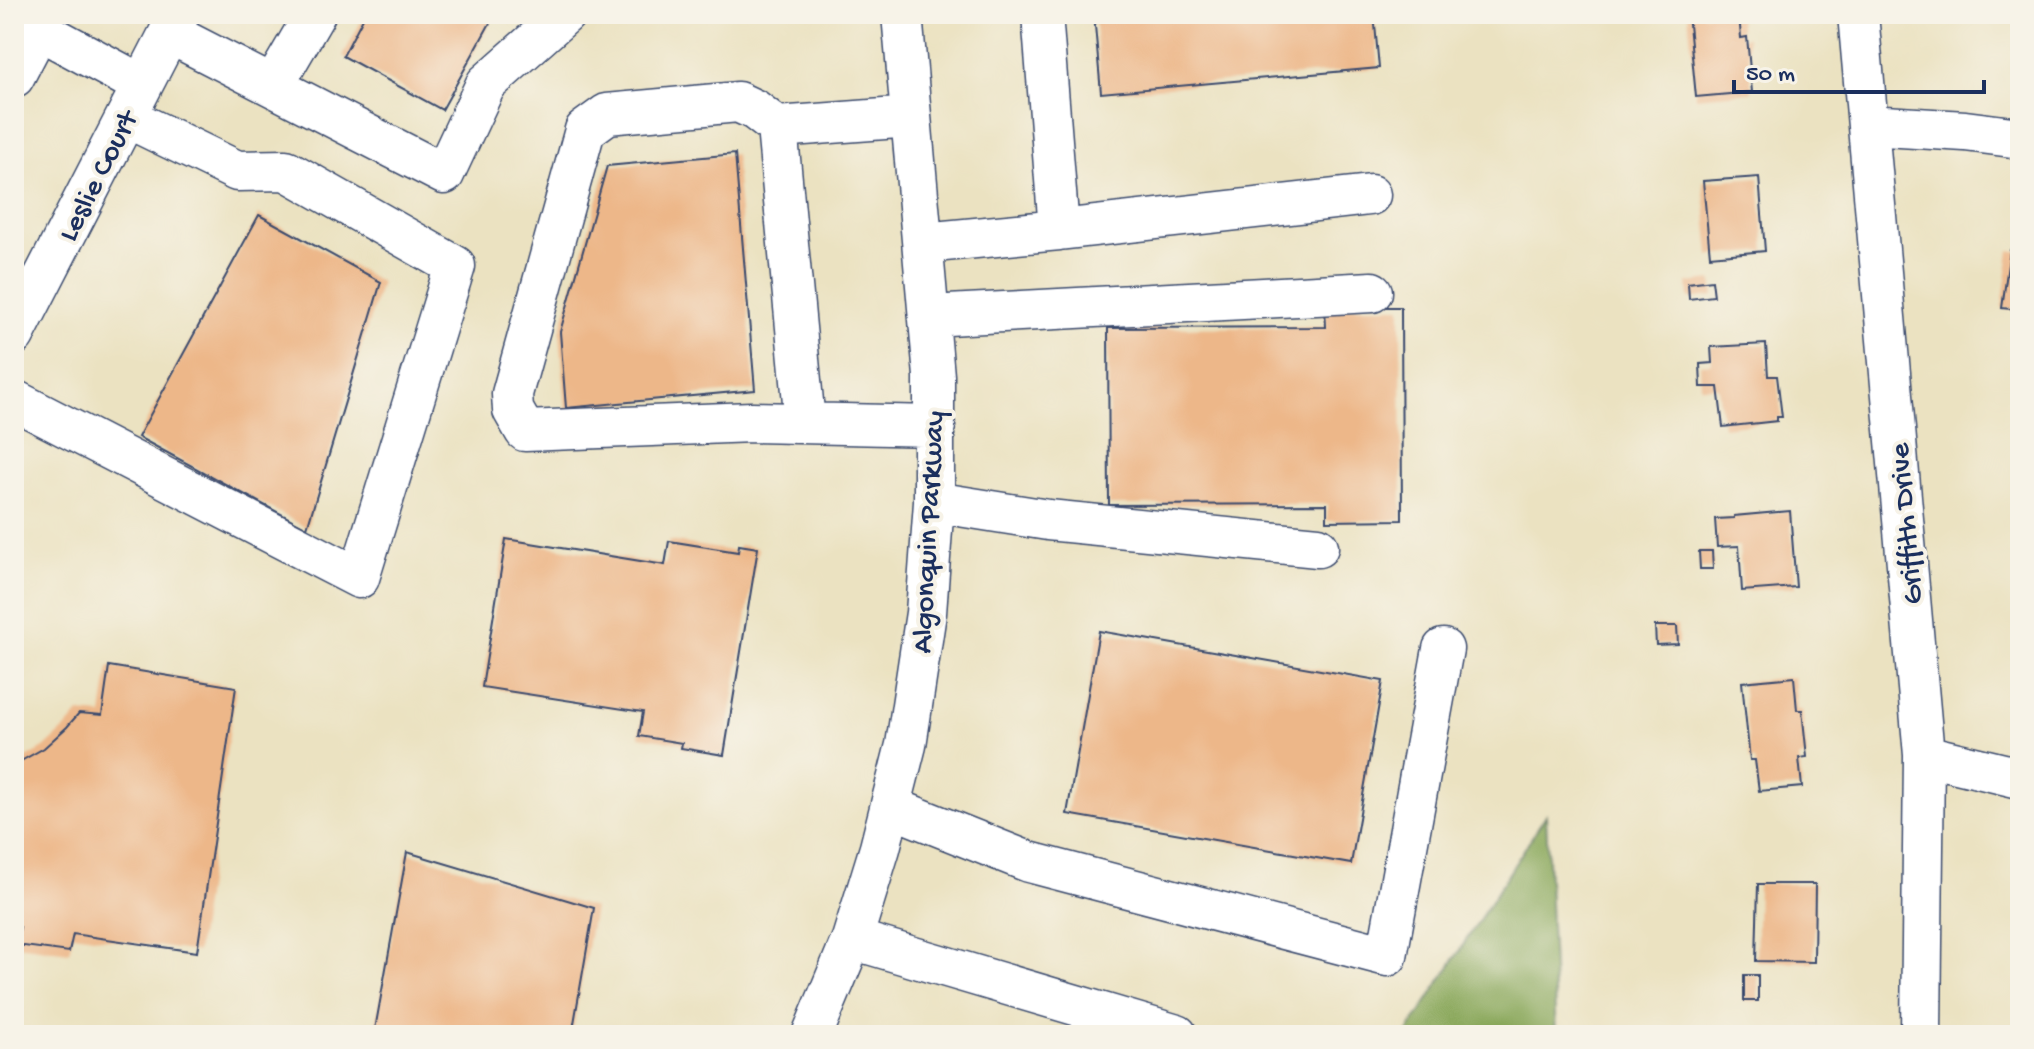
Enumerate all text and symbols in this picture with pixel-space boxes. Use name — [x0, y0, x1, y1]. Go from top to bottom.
scale bar — [1734, 44, 1984, 94]
text: 50 m — [1746, 61, 1795, 90]
street label: Leslie Court — [52, 103, 149, 248]
street label: Algonquin Parkway — [907, 410, 954, 654]
street label: Griffith Drive — [1884, 441, 1933, 606]

